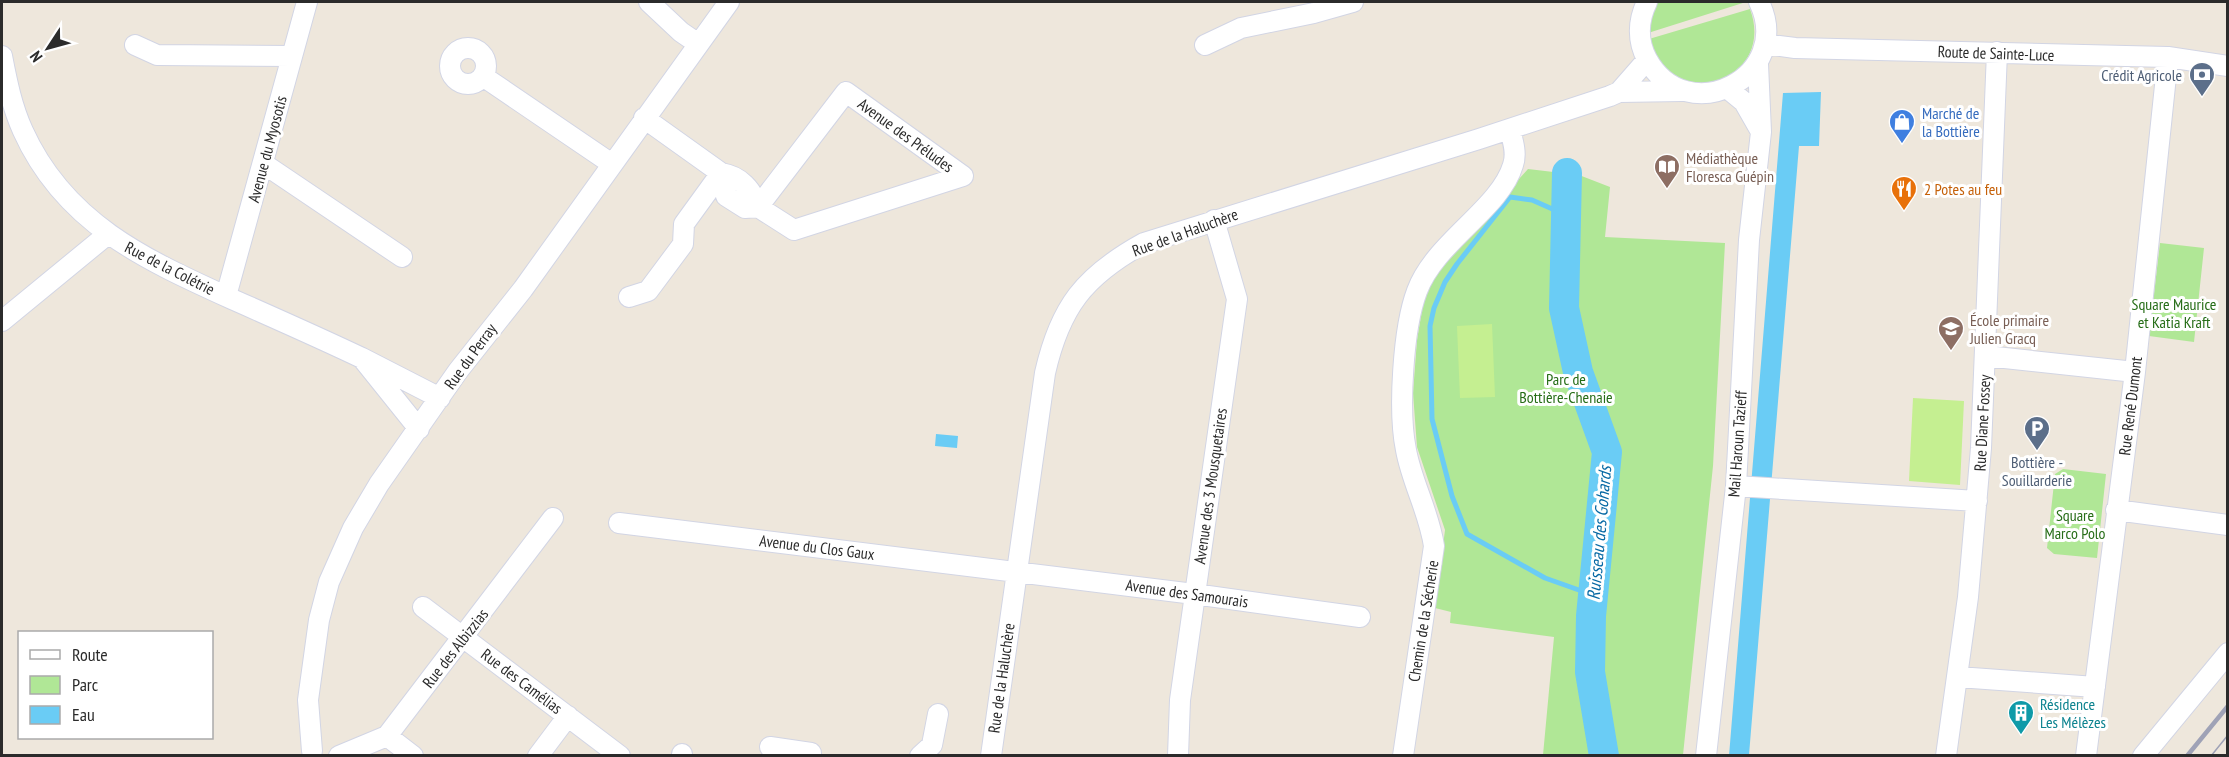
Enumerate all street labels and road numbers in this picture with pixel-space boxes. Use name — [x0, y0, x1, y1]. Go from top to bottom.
street label: Route de Sainte-Luce — [1937, 41, 2055, 65]
street label: Avenue du Myosotis — [243, 93, 291, 205]
street label: Avenue des Préludes — [854, 94, 958, 176]
street label: Rue de la Haluchère — [1129, 204, 1241, 260]
street label: Rue de la Colétrie — [122, 237, 218, 299]
street label: Rue du Perray — [439, 319, 501, 393]
street label: Rue René Dumont — [2114, 355, 2146, 457]
street label: Rue Diane Fossey — [1969, 374, 1995, 472]
street label: Mail Haroun Tazieff — [1723, 389, 1751, 498]
street label: Avenue des 3 Mousquetaires — [1189, 407, 1231, 565]
street label: Avenue du Clos Gaux — [758, 530, 876, 564]
street label: Chemin de la Sécherie — [1404, 559, 1442, 683]
street label: Avenue des Samourais — [1125, 575, 1249, 611]
street label: Rue des Albizzias — [418, 604, 492, 692]
street label: Rue de la Haluchère — [983, 622, 1019, 734]
street label: Rue des Camélias — [477, 644, 567, 718]

